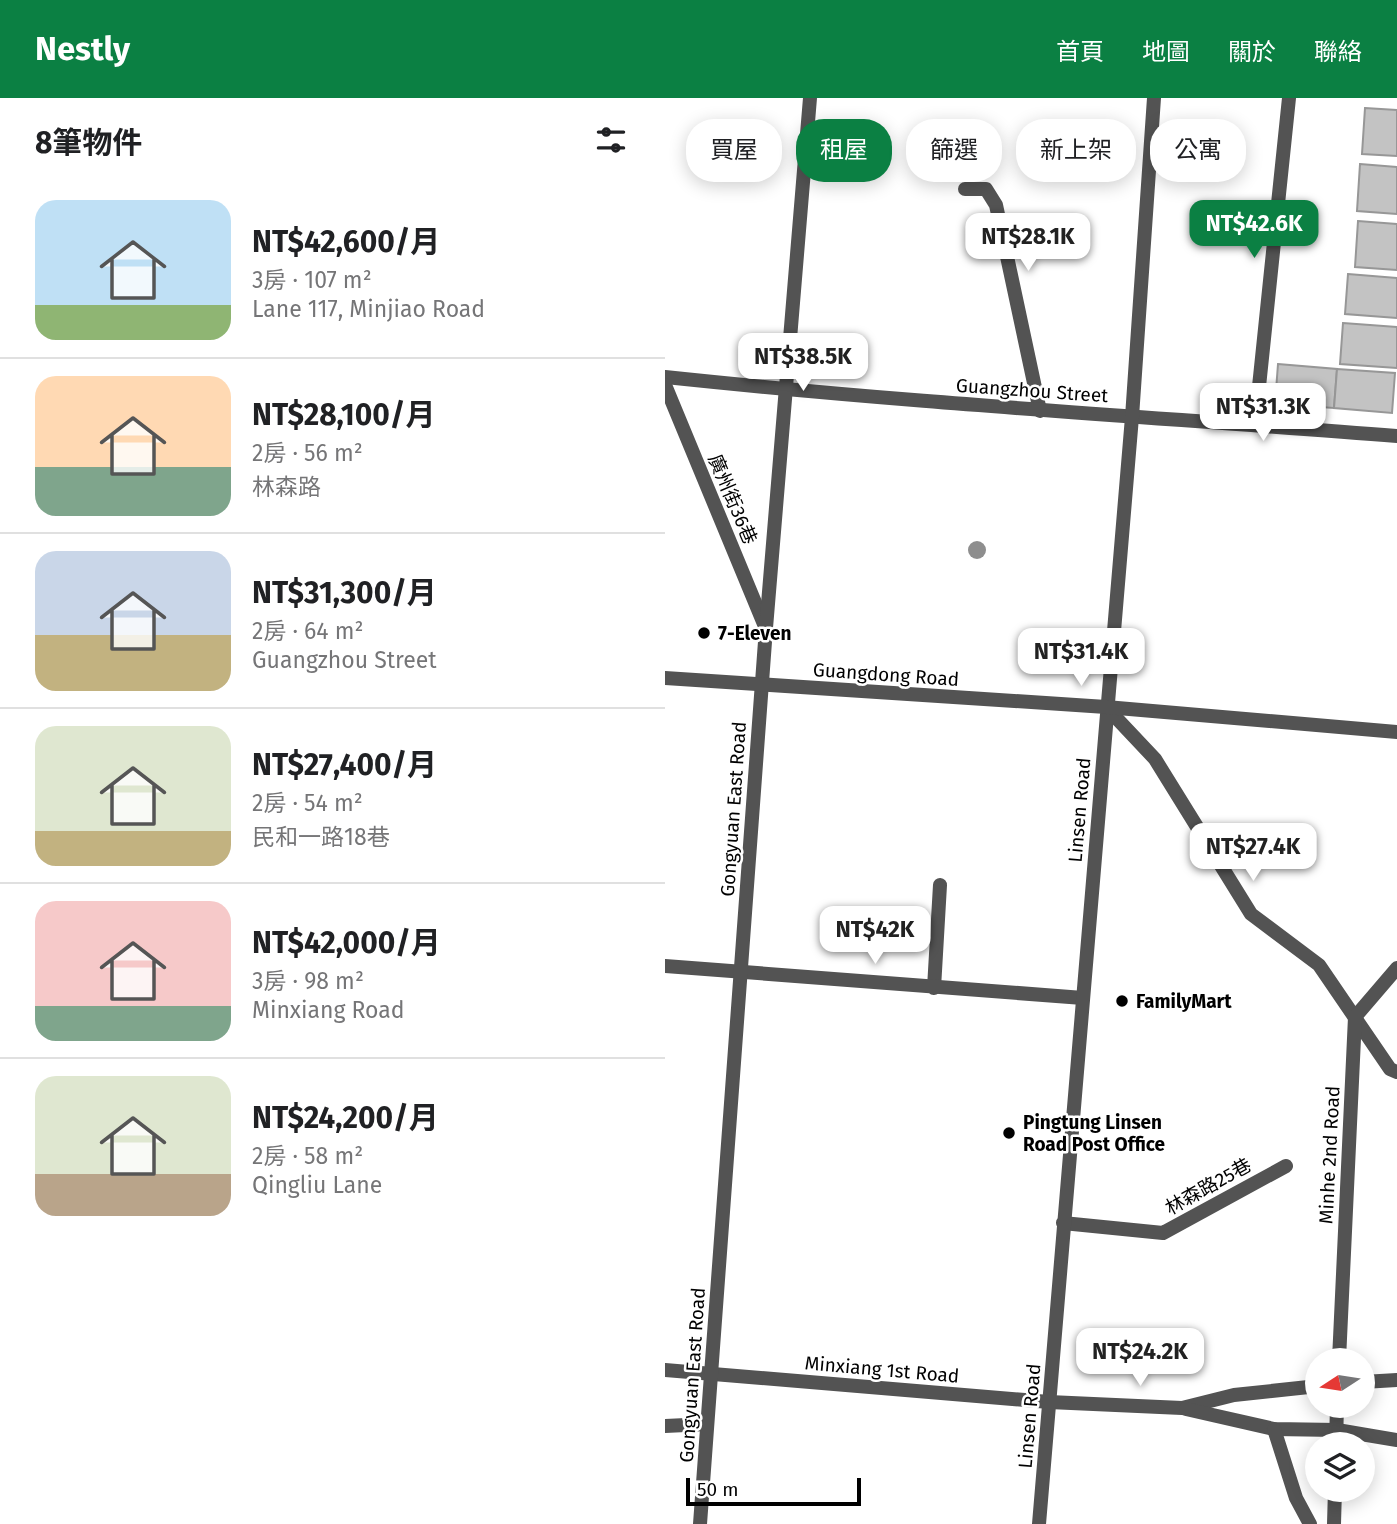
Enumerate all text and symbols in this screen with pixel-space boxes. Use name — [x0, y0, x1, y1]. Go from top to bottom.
text: Nestly — [35, 29, 130, 69]
text: 首頁 — [1056, 38, 1104, 66]
text: 地圖 — [1142, 38, 1190, 66]
text: 關於 — [1228, 38, 1276, 66]
text: 聯絡 — [1314, 38, 1362, 66]
chip: 買屋 — [686, 119, 782, 182]
chip: 租屋 — [796, 119, 892, 182]
chip: 篩選 — [906, 119, 1002, 182]
chip: 新上架 — [1016, 119, 1136, 182]
chip: 公寓 — [1150, 119, 1246, 182]
icon: filters — [592, 121, 630, 159]
text: 8筆物件 — [35, 125, 142, 161]
pin: NT$42.6K — [1182, 200, 1326, 260]
text: NT$42.6K — [1205, 209, 1303, 237]
pin: NT$28.1K — [956, 214, 1100, 273]
text: NT$28.1K — [981, 222, 1075, 250]
text: NT$42,600/月 — [252, 224, 440, 260]
icon: home — [91, 228, 175, 312]
text: 3房 · 107 m² — [252, 266, 372, 294]
text: Lane 117, Minjiao Road — [252, 295, 485, 323]
pin: NT$38.5K — [731, 334, 875, 393]
text: NT$38.5K — [754, 342, 852, 370]
street label: Guangzhou Street — [955, 374, 1109, 407]
pin: NT$31.3K — [1191, 384, 1335, 443]
text: NT$31.3K — [1216, 392, 1310, 420]
text: NT$28,100/月 — [252, 397, 435, 433]
icon: home — [91, 404, 175, 488]
text: 2房 · 56 m² — [252, 439, 363, 467]
street label: 廣州街36巷 — [703, 451, 762, 548]
text: 林森路 — [252, 473, 321, 501]
text: NT$31,300/月 — [252, 575, 437, 611]
icon: home — [91, 579, 175, 663]
text: 2房 · 64 m² — [252, 617, 363, 645]
place label: 7-Eleven — [718, 622, 791, 645]
marker: 7-Eleven — [696, 625, 712, 641]
pin: NT$31.4K — [1009, 628, 1153, 688]
text: NT$31.4K — [1034, 637, 1128, 665]
text: Guangzhou Street — [252, 646, 437, 674]
street label: Guangdong Road — [812, 658, 960, 691]
street label: Gongyuan East Road — [716, 721, 751, 897]
text: NT$27,400/月 — [252, 747, 437, 783]
icon: home — [91, 754, 175, 838]
street label: Linsen Road — [1063, 757, 1096, 863]
text: 2房 · 54 m² — [252, 789, 363, 817]
text: 民和一路18巷 — [252, 823, 390, 851]
pin: NT$27.4K — [1181, 824, 1325, 883]
text: NT$27.4K — [1206, 832, 1300, 860]
pin: NT$42K — [818, 906, 932, 966]
text: NT$42K — [836, 915, 914, 943]
text: NT$42,000/月 — [252, 925, 441, 961]
icon: home — [91, 929, 175, 1013]
text: 3房 · 98 m² — [252, 967, 364, 995]
place label: FamilyMart — [1136, 990, 1232, 1013]
marker: FamilyMart — [1114, 993, 1130, 1009]
text: Minxiang Road — [252, 996, 405, 1024]
street label: Minhe 2nd Road — [1314, 1085, 1345, 1225]
text: NT$24,200/月 — [252, 1100, 439, 1136]
icon: home — [91, 1104, 175, 1188]
place label: Pingtung Linsen Road Post Office — [1023, 1111, 1165, 1156]
marker: Pingtung Linsen Road Post Office — [1001, 1125, 1017, 1141]
text: 2房 · 58 m² — [252, 1142, 363, 1170]
street label: 林森路25巷 — [1161, 1153, 1255, 1220]
text: Qingliu Lane — [252, 1171, 382, 1199]
street label: Gongyuan East Road — [675, 1287, 710, 1463]
pin: NT$24.2K — [1068, 1328, 1212, 1388]
text: NT$24.2K — [1092, 1337, 1188, 1365]
north arrow — [1305, 1348, 1375, 1418]
map controls — [1305, 1348, 1375, 1502]
street label: Minxiang 1st Road — [804, 1351, 960, 1388]
street label: Linsen Road — [1013, 1363, 1046, 1469]
button: layers — [1305, 1432, 1375, 1502]
scale bar — [686, 1475, 861, 1507]
text: 50 m — [697, 1478, 738, 1501]

